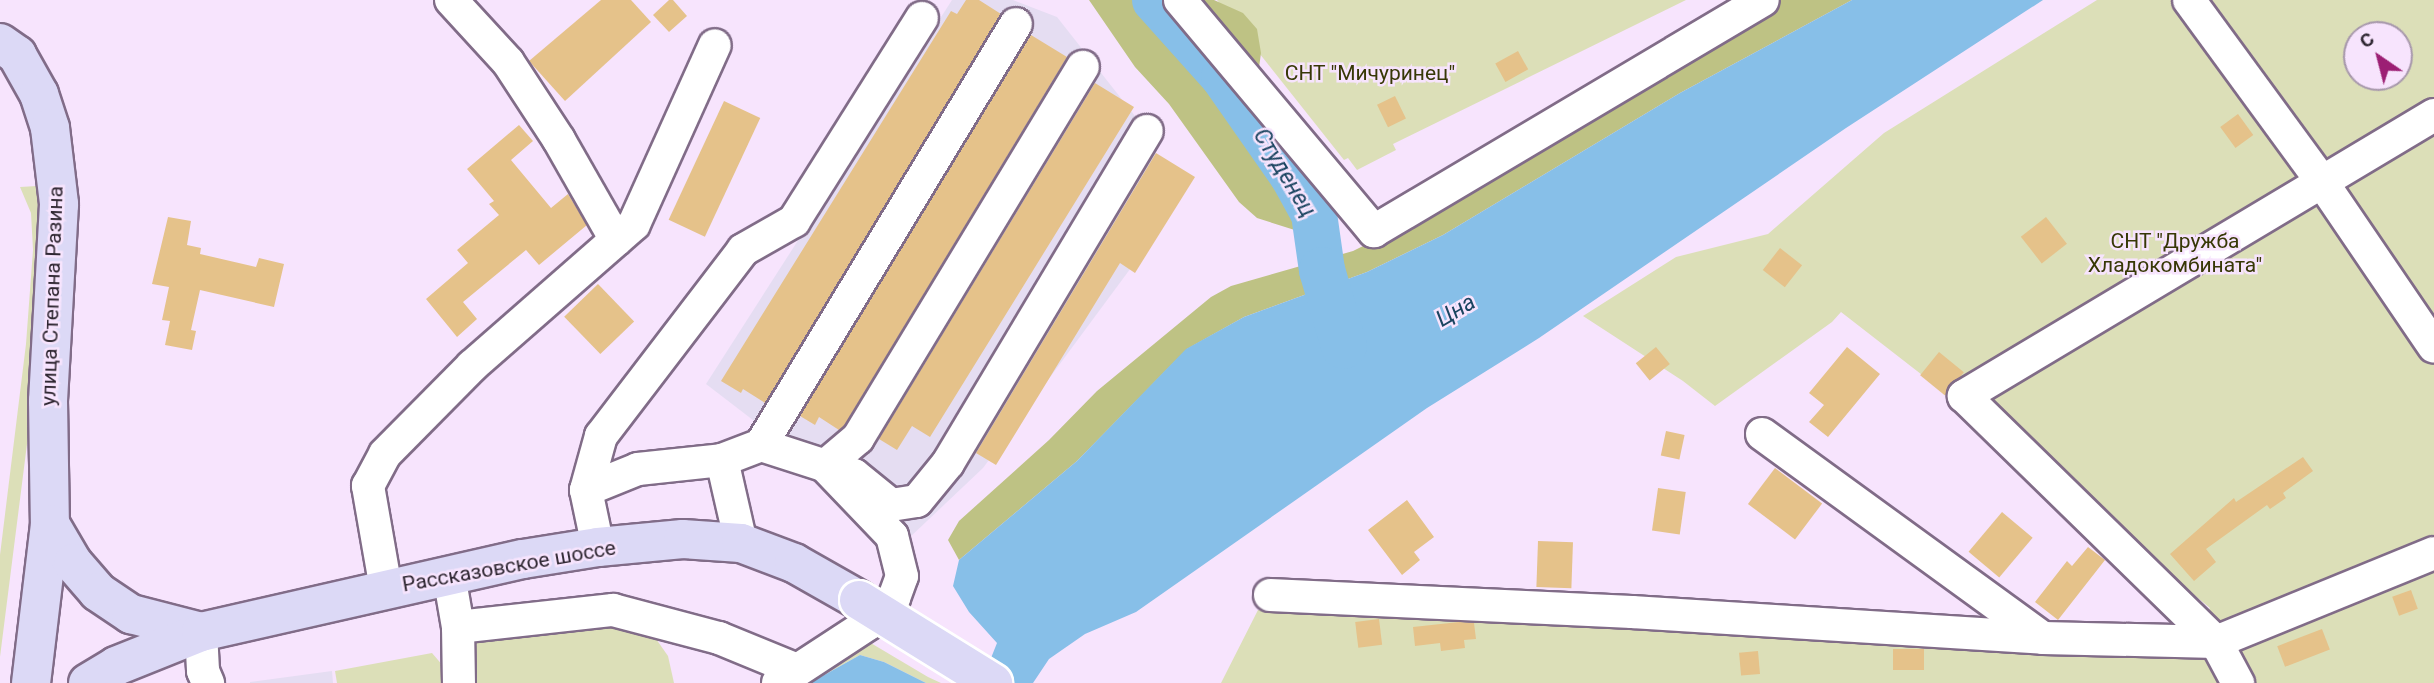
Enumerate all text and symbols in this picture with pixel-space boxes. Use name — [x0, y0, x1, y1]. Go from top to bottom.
north arrow — [2343, 21, 2413, 91]
text: С — [2355, 27, 2379, 53]
park label: СНТ "Мичуринец" — [1285, 60, 1455, 86]
water label: Студенец — [1247, 124, 1321, 222]
street label: улица Степана Разина — [36, 186, 68, 406]
park label: СНТ "Дружба Хладокомбината" — [2088, 228, 2262, 278]
water label: Цна — [1431, 289, 1481, 333]
street label: Рассказовское шоссе — [400, 535, 618, 597]

